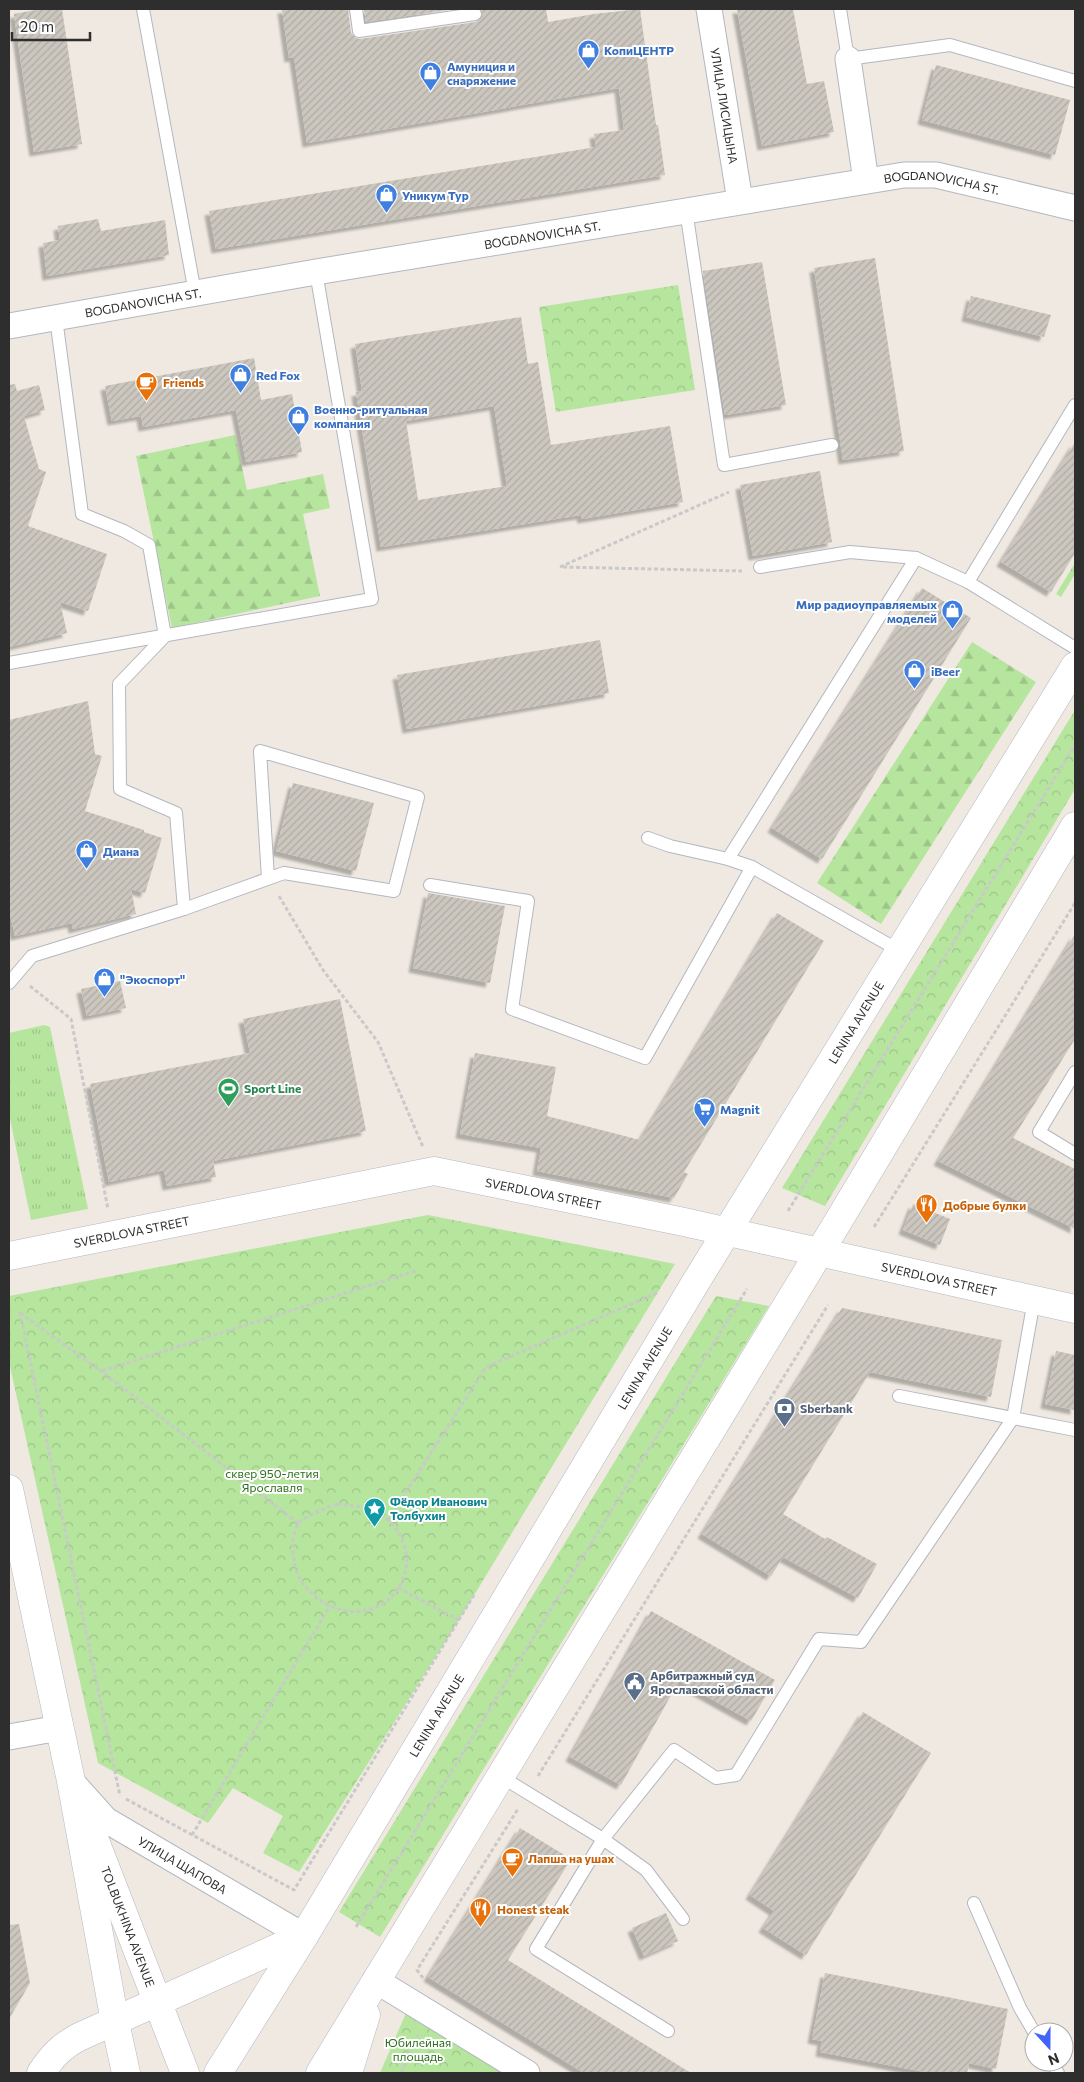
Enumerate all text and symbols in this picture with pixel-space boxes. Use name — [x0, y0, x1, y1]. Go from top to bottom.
scale bar — [12, 10, 90, 42]
text: 20 m — [20, 17, 54, 35]
shop icon: КопиЦЕНТР — [576, 38, 600, 69]
place label: КопиЦЕНТР — [604, 43, 674, 57]
street label: УЛИЦА ЛИСИЦЫНА — [708, 47, 741, 165]
place label: Амуниция и снаряжение — [447, 59, 516, 87]
shop icon: Амуниция и снаряжение — [419, 61, 443, 92]
street label: BOGDANOVICHA ST. — [883, 168, 1001, 197]
shop icon: Уникум Тур — [374, 183, 398, 214]
place label: Уникум Тур — [402, 188, 469, 202]
street label: BOGDANOVICHA ST. — [483, 218, 602, 251]
street label: BOGDANOVICHA ST. — [84, 285, 202, 320]
shop icon: Red Fox — [228, 363, 252, 394]
place label: Red Fox — [256, 368, 300, 382]
cafe icon: Friends — [135, 370, 159, 401]
place label: Friends — [163, 375, 204, 389]
place label: Военно-ритуальная компания — [314, 402, 428, 430]
shop icon: Военно-ритуальная компания — [286, 404, 310, 435]
place label: Мир радиоуправляемых моделей — [796, 597, 937, 625]
shop icon: Мир радиоуправляемых моделей — [941, 599, 965, 630]
shop icon: iBeer — [903, 659, 927, 690]
place label: iBeer — [931, 664, 960, 678]
shop icon: Диана — [75, 839, 99, 870]
place label: Диана — [103, 844, 139, 858]
shop icon: "Экоспорт" — [92, 967, 116, 998]
place label: "Экоспорт" — [120, 972, 185, 986]
street label: LENINA AVENUE — [825, 979, 886, 1066]
sports icon: Sport Line — [216, 1076, 240, 1107]
place label: Sport Line — [244, 1081, 301, 1095]
supermarket icon: Magnit — [692, 1097, 716, 1128]
place label: Magnit — [720, 1102, 760, 1116]
street label: SVERDLOVA STREET — [484, 1175, 603, 1212]
restaurant icon: Добрые булки — [915, 1193, 939, 1224]
place label: Добрые булки — [943, 1198, 1026, 1212]
street label: SVERDLOVA STREET — [72, 1213, 191, 1250]
street label: SVERDLOVA STREET — [880, 1259, 999, 1298]
street label: LENINA AVENUE — [614, 1324, 674, 1412]
bank icon: Sberbank — [772, 1396, 796, 1427]
place label: Sberbank — [800, 1401, 853, 1415]
park label: сквер 950-летия Ярославля — [225, 1466, 319, 1494]
place label: Фёдор Иванович Толбухин — [390, 1494, 487, 1522]
place icon: Фёдор Иванович Толбухин — [362, 1496, 386, 1527]
place label: Арбитражный суд Ярославской области — [650, 1668, 773, 1696]
public building icon: Арбитражный суд Ярославской области — [622, 1670, 646, 1701]
street label: LENINA AVENUE — [406, 1671, 466, 1759]
street label: УЛИЦА ЩАПОВА — [135, 1833, 229, 1896]
cafe icon: Лапша на ушах — [500, 1846, 524, 1877]
place label: Лапша на ушах — [528, 1851, 614, 1865]
street label: TOLBUKHINA AVENUE — [99, 1864, 158, 1989]
restaurant icon: Honest steak — [469, 1897, 493, 1928]
place label: Honest steak — [497, 1902, 569, 1916]
north arrow — [1024, 2022, 1074, 2072]
park label: Юбилейная площадь — [385, 2035, 451, 2063]
text: N — [1046, 2050, 1062, 2069]

